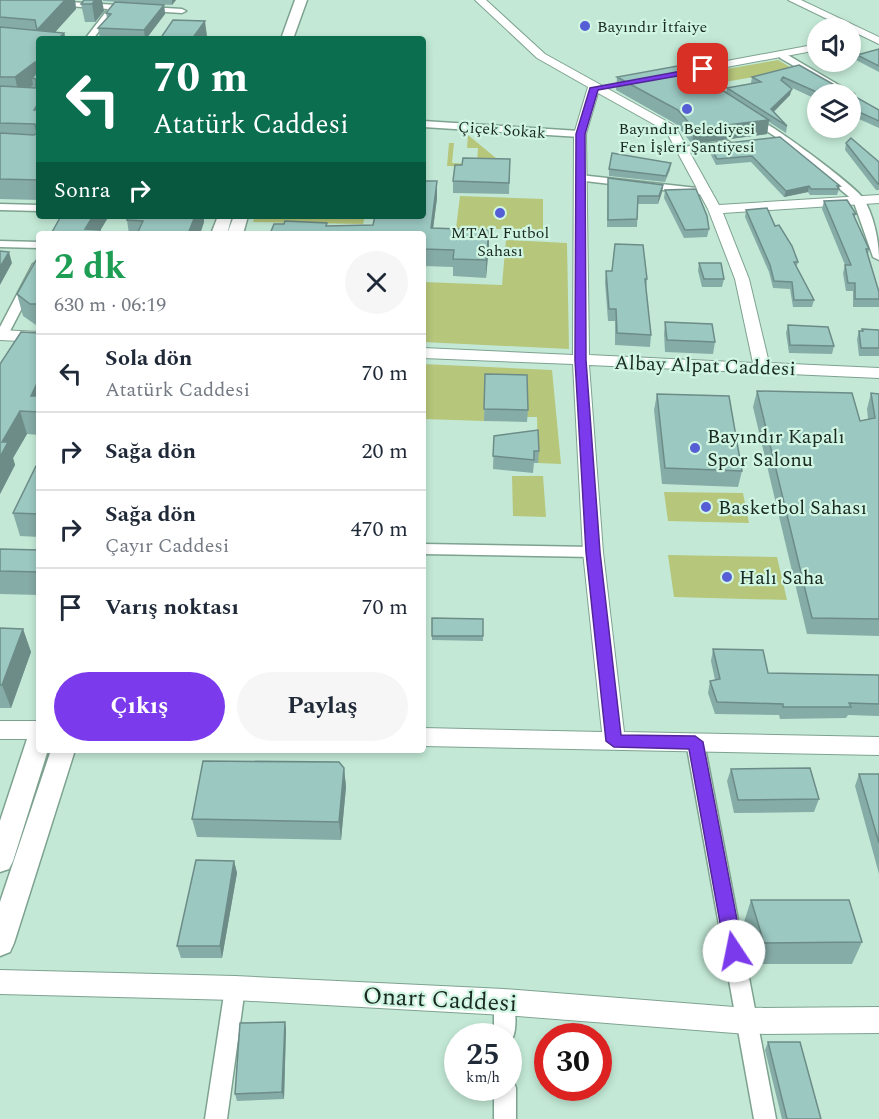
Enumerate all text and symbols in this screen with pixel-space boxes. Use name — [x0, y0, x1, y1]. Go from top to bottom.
place label: Bayındır İtfaiye — [597, 15, 707, 39]
map controls — [807, 18, 861, 138]
button: sound — [807, 18, 861, 72]
marker: Bayındır İtfaiye — [578, 19, 592, 33]
pin — [677, 43, 728, 94]
text: 70 m — [153, 47, 248, 110]
icon: arrive — [686, 52, 719, 85]
icon: left — [54, 60, 132, 138]
button: layers — [807, 84, 861, 138]
marker: Bayındır Belediyesi Fen İşleri Şantiyesi — [680, 102, 694, 116]
text: Atatürk Caddesi — [153, 104, 349, 146]
street label: Çiçek Sokak — [457, 115, 547, 145]
place label: Bayındır Belediyesi Fen İşleri Şantiyesi — [619, 117, 755, 159]
text: Sonra — [54, 174, 111, 207]
icon: right — [123, 174, 156, 207]
marker: MTAL Futbol Sahası — [493, 206, 507, 220]
place label: MTAL Futbol Sahası — [451, 221, 549, 263]
text: 2 dk — [54, 240, 126, 295]
button: close — [345, 251, 408, 314]
text: 630 m · 06:19 — [54, 290, 166, 320]
text: Sola dön — [105, 342, 192, 375]
street label: Albay Alpat Caddesi — [614, 348, 796, 384]
icon: left — [54, 357, 87, 390]
text: 70 m — [362, 357, 408, 390]
text: Atatürk Caddesi — [105, 375, 250, 405]
place label: Bayındır Kapalı Spor Salonu — [707, 422, 845, 475]
icon: right — [54, 435, 87, 468]
text: Sağa dön — [105, 435, 196, 468]
text: 20 m — [362, 435, 408, 468]
marker: Bayındır Kapalı Spor Salonu — [688, 441, 702, 455]
place label: Basketbol Sahası — [718, 493, 867, 523]
text: Sağa dön — [105, 498, 196, 531]
marker: Basketbol Sahası — [699, 500, 713, 514]
icon: right — [54, 513, 87, 546]
text: 470 m — [351, 513, 408, 546]
text: Çayır Caddesi — [105, 531, 229, 561]
place label: Halı Saha — [739, 563, 824, 593]
marker: Halı Saha — [720, 570, 734, 584]
icon: arrive — [54, 591, 87, 624]
text: Varış noktası — [105, 591, 239, 624]
text: 70 m — [362, 591, 408, 624]
button: Çıkış — [54, 672, 225, 741]
button: Paylaş — [237, 672, 408, 741]
position arrow — [702, 919, 766, 983]
street label: Onart Caddesi — [362, 978, 518, 1022]
speed limit sign: 30 — [534, 1023, 612, 1101]
text: 25 — [466, 1032, 500, 1078]
text: km/h — [466, 1066, 500, 1089]

